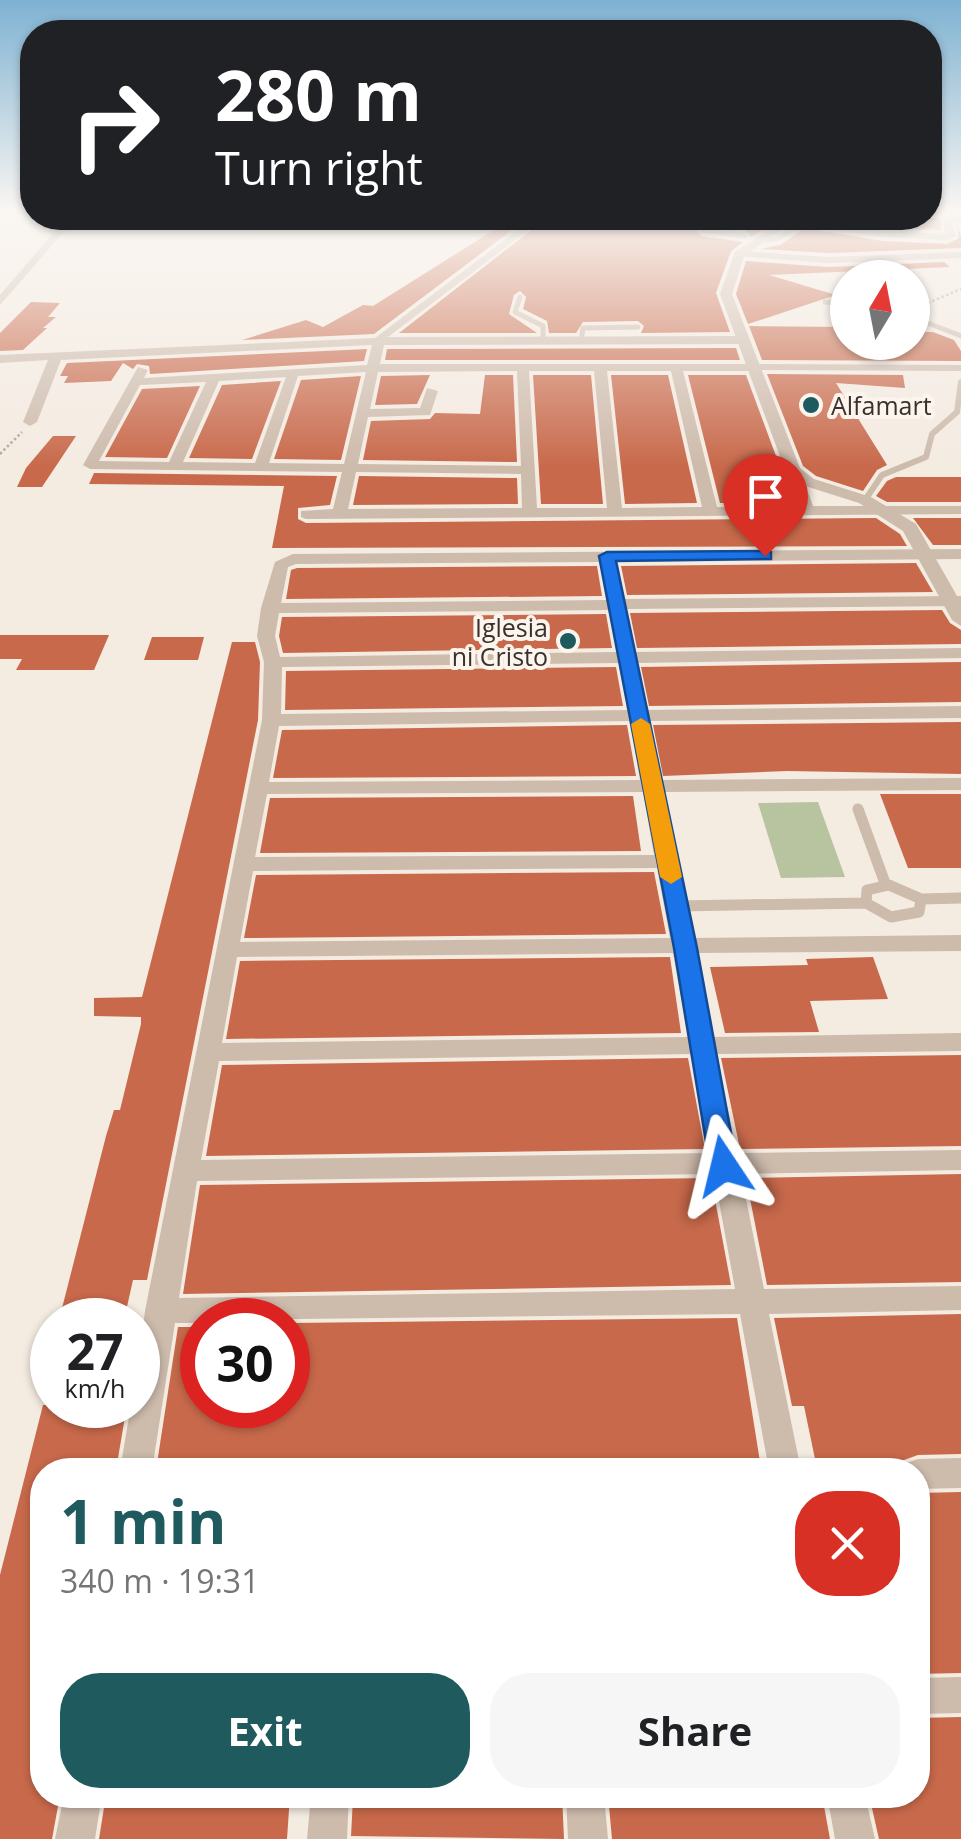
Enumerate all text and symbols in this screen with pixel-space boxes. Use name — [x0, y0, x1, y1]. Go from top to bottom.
text: 280 m — [215, 46, 422, 142]
icon: right — [50, 60, 180, 190]
text: Turn right — [215, 137, 423, 198]
north arrow — [830, 260, 930, 360]
map controls — [830, 260, 930, 360]
place label: Alfamart — [831, 388, 932, 422]
marker: Alfamart — [800, 394, 822, 416]
pin — [723, 454, 808, 557]
icon: arrive — [738, 469, 793, 524]
place label: Iglesia ni Cristo — [452, 610, 548, 673]
marker: Iglesia ni Cristo — [557, 630, 579, 652]
position arrow — [672, 1114, 776, 1218]
speed limit sign: 30 — [180, 1298, 310, 1428]
text: 27 — [66, 1317, 124, 1385]
text: km/h — [65, 1371, 125, 1405]
text: 1 min — [60, 1480, 227, 1562]
button: close — [795, 1491, 900, 1596]
text: 340 m · 19:31 — [60, 1559, 259, 1602]
button: Exit — [60, 1673, 470, 1788]
button: Share — [490, 1673, 900, 1788]

